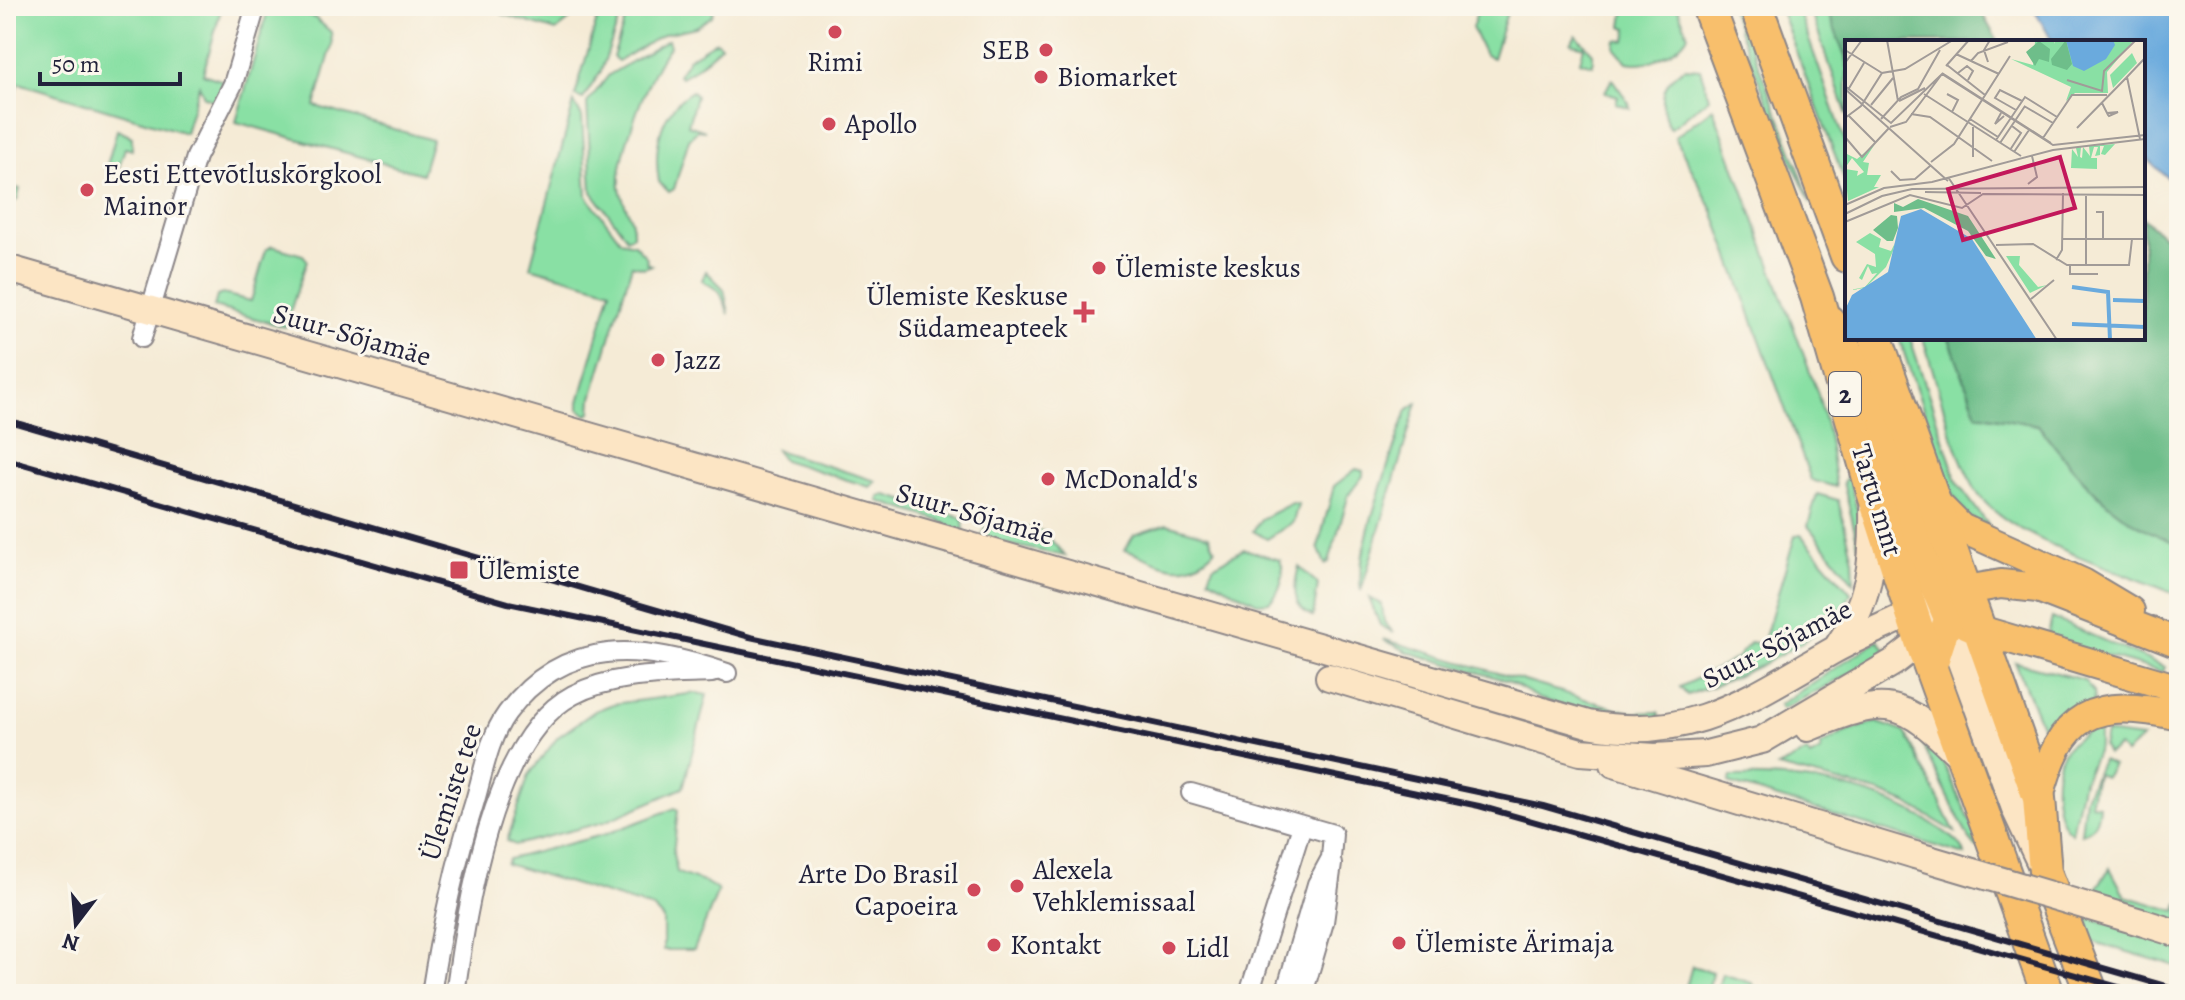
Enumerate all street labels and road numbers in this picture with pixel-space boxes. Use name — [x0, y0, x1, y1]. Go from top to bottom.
street label: Suur-Sõjamäe — [268, 294, 436, 376]
road number: 2 — [1829, 372, 1861, 416]
street label: Tartu mnt — [1842, 439, 1912, 561]
street label: Suur-Sõjamäe — [891, 473, 1059, 555]
street label: Suur-Sõjamäe — [1696, 590, 1858, 698]
street label: Ülemiste tee — [411, 718, 491, 866]

